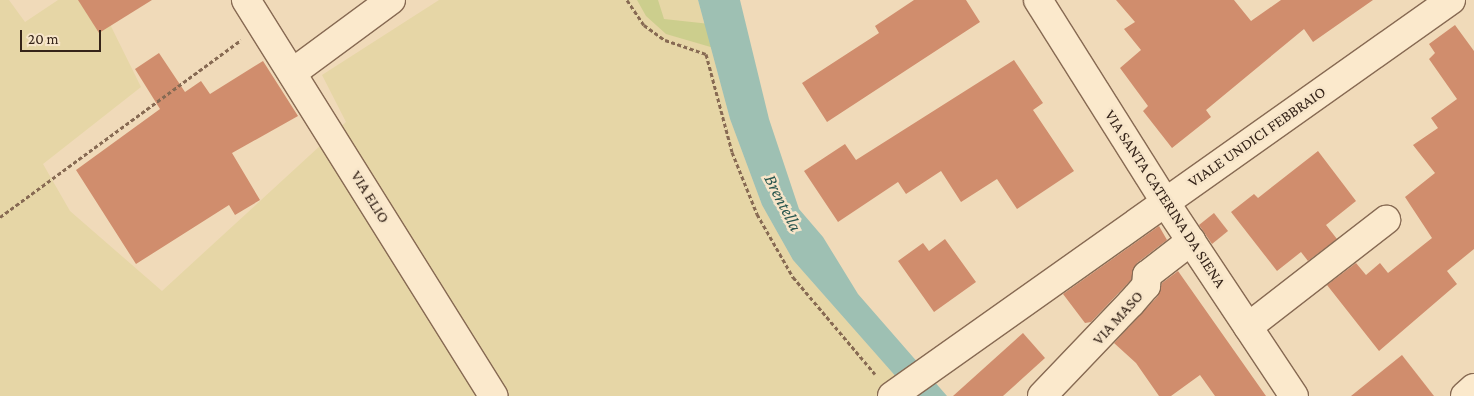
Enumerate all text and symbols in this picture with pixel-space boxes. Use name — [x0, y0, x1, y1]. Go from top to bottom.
scale bar — [22, 20, 104, 52]
text: 20 m — [28, 31, 59, 47]
street label: VIALE UNDICI FEBBRAIO — [1184, 82, 1330, 192]
street label: VIA SANTA CATERINA DA SIENA — [1100, 106, 1230, 292]
street label: VIA ELIO — [346, 167, 394, 227]
water label: Brentella — [759, 171, 807, 235]
street label: VIA MASO — [1089, 287, 1147, 349]

